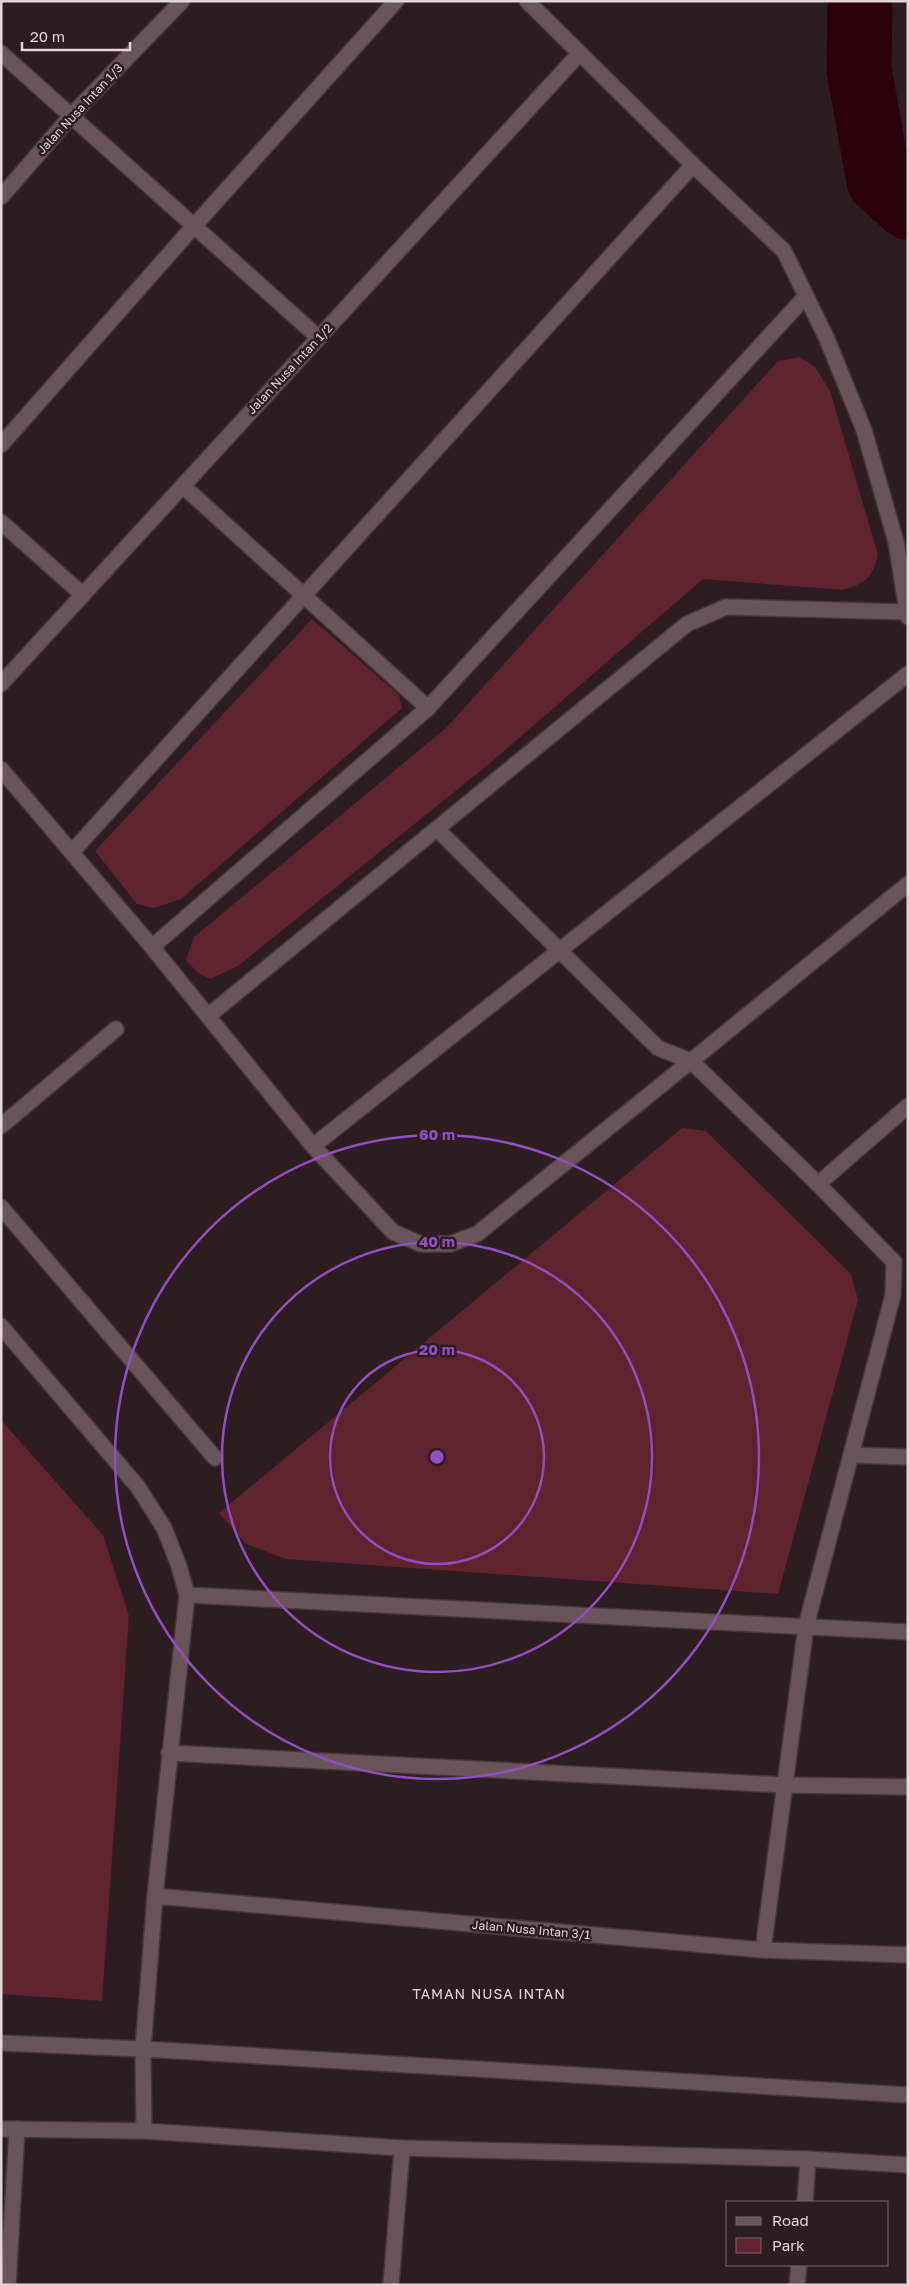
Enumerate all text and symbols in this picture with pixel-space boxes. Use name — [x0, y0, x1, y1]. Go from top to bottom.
scale bar — [22, 20, 130, 52]
text: 20 m — [30, 27, 65, 45]
street label: Jalan Nusa Intan 1/3 — [34, 60, 126, 157]
street label: Jalan Nusa Intan 1/2 — [244, 320, 336, 417]
text: 60 m — [419, 1125, 455, 1143]
text: 40 m — [419, 1232, 455, 1250]
text: 20 m — [419, 1340, 455, 1358]
centre of rings — [428, 1448, 446, 1466]
street label: Jalan Nusa Intan 3/1 — [471, 1917, 591, 1942]
district label: TAMAN NUSA INTAN — [412, 1985, 566, 2002]
legend — [726, 2201, 889, 2266]
text: Road — [772, 2211, 809, 2229]
text: Park — [772, 2236, 805, 2254]

